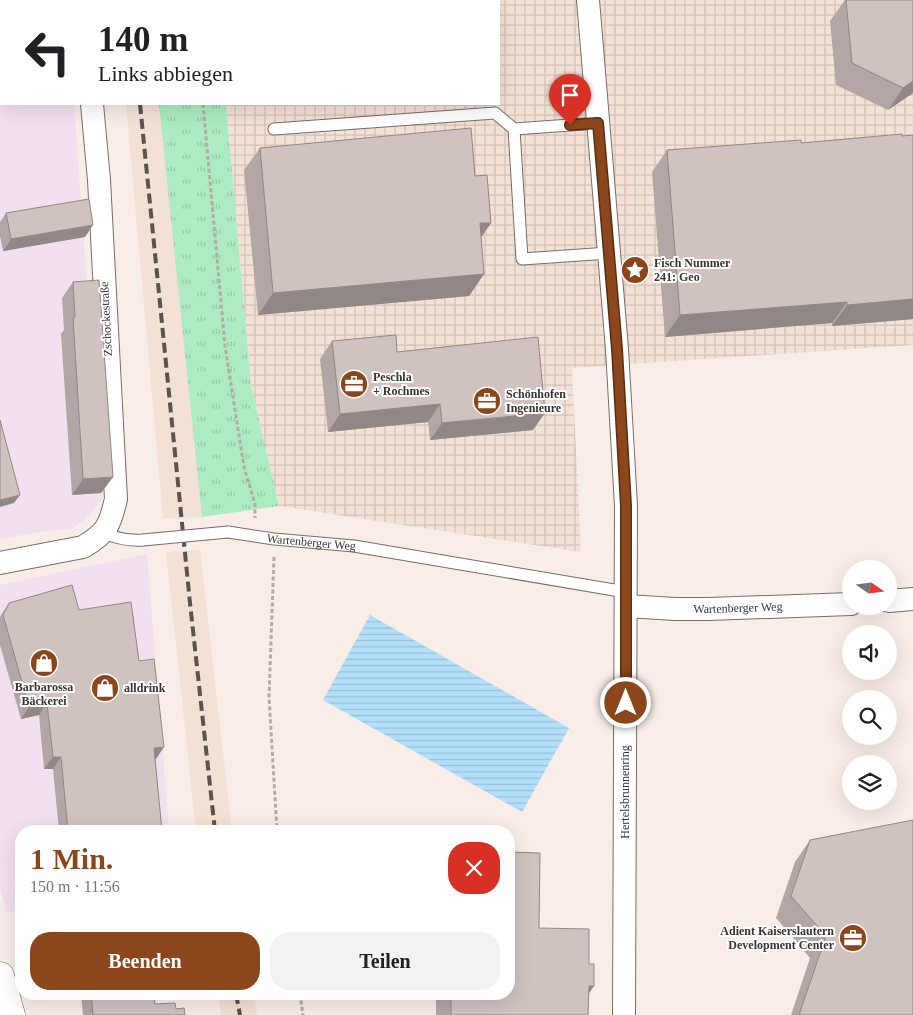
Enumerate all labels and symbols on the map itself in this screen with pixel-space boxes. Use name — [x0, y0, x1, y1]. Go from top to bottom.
pin — [549, 74, 591, 125]
place icon: Fisch Nummer 241: Geo — [620, 255, 650, 285]
place label: Fisch Nummer 241: Geo — [654, 256, 731, 284]
street label: Zschockestraße — [97, 281, 115, 357]
office icon: Peschla + Rochmes — [339, 369, 369, 399]
place label: Peschla + Rochmes — [373, 370, 430, 398]
office icon: Schönhofen Ingenieure — [472, 386, 502, 416]
place label: Schönhofen Ingenieure — [506, 387, 566, 415]
street label: Wartenberger Weg — [266, 531, 356, 553]
north arrow — [842, 560, 898, 615]
street label: Wartenberger Weg — [693, 599, 783, 616]
shop icon: Barbarossa Bäckerei — [29, 648, 59, 678]
shop icon: alldrink — [90, 673, 120, 703]
position arrow — [599, 676, 651, 728]
place label: Barbarossa Bäckerei — [15, 680, 73, 708]
place label: alldrink — [124, 681, 166, 695]
street label: Hertelsbrunnenring — [618, 745, 632, 839]
office icon: Adient Kaiserslautern Development Center — [838, 923, 868, 953]
place label: Adient Kaiserslautern Development Center — [720, 924, 835, 952]

